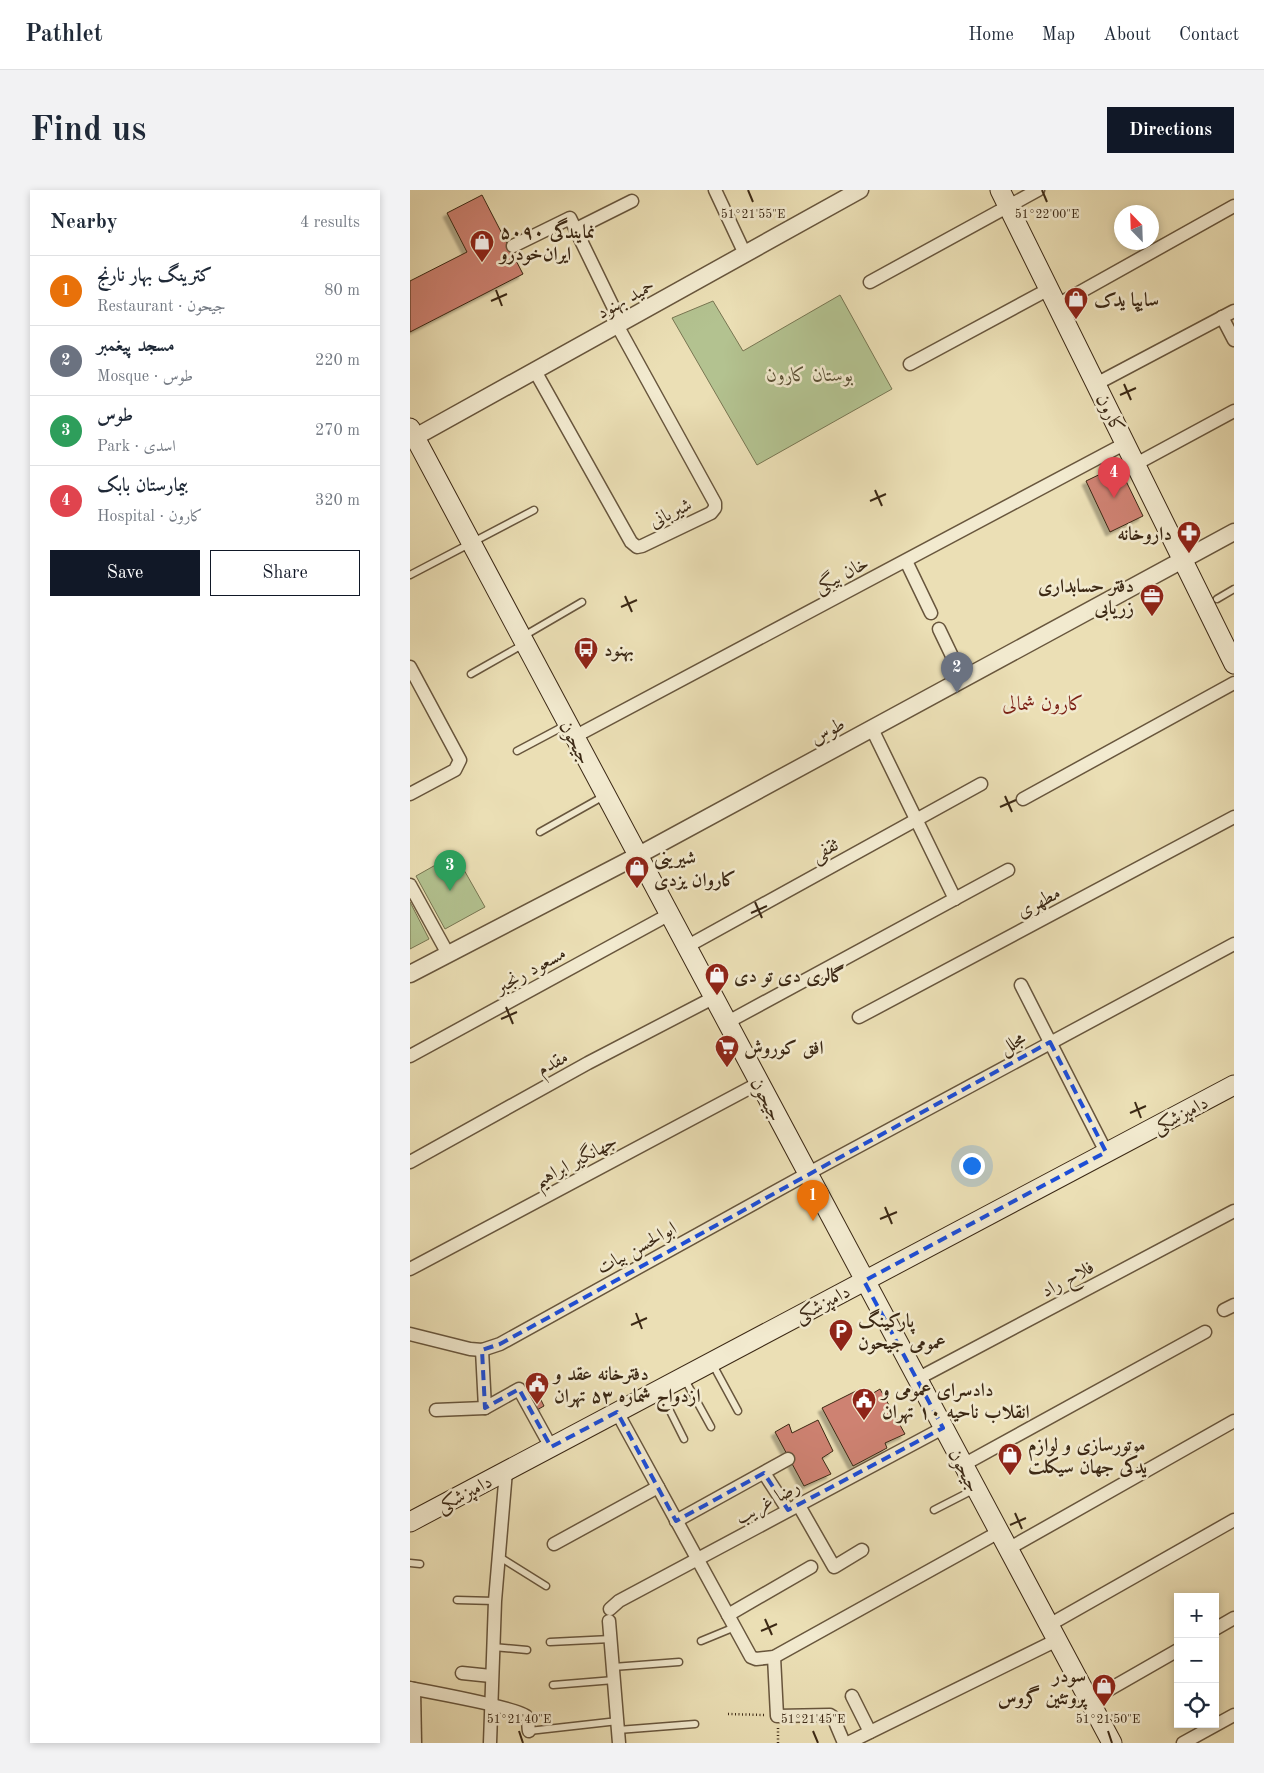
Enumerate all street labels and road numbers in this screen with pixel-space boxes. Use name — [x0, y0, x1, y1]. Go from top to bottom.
street label: حمید بهنود — [594, 277, 659, 325]
street label: کارون — [1091, 391, 1127, 437]
street label: شیربانی — [647, 496, 695, 533]
street label: خان بیگی — [810, 551, 873, 600]
street label: طوس — [808, 715, 849, 750]
street label: جیحون — [554, 718, 593, 768]
street label: ثقفی — [808, 836, 843, 868]
street label: مطهری — [1014, 884, 1065, 923]
street label: مسعود رنجبر — [491, 944, 570, 1000]
street label: مجلل — [997, 1029, 1031, 1061]
street label: مقدم — [535, 1048, 574, 1085]
street label: جیحون — [745, 1075, 784, 1125]
street label: دامپزشکی — [1150, 1092, 1213, 1140]
street label: جهانگیر ابراهیم — [529, 1128, 625, 1199]
street label: ابوالحسن بیات — [594, 1220, 681, 1281]
street label: فلاح راد — [1039, 1258, 1101, 1307]
street label: دامپزشکی — [792, 1281, 855, 1329]
street label: جیحون — [943, 1446, 982, 1496]
street label: دامپزشکی — [434, 1471, 497, 1519]
street label: رضا غریب — [733, 1478, 805, 1530]

